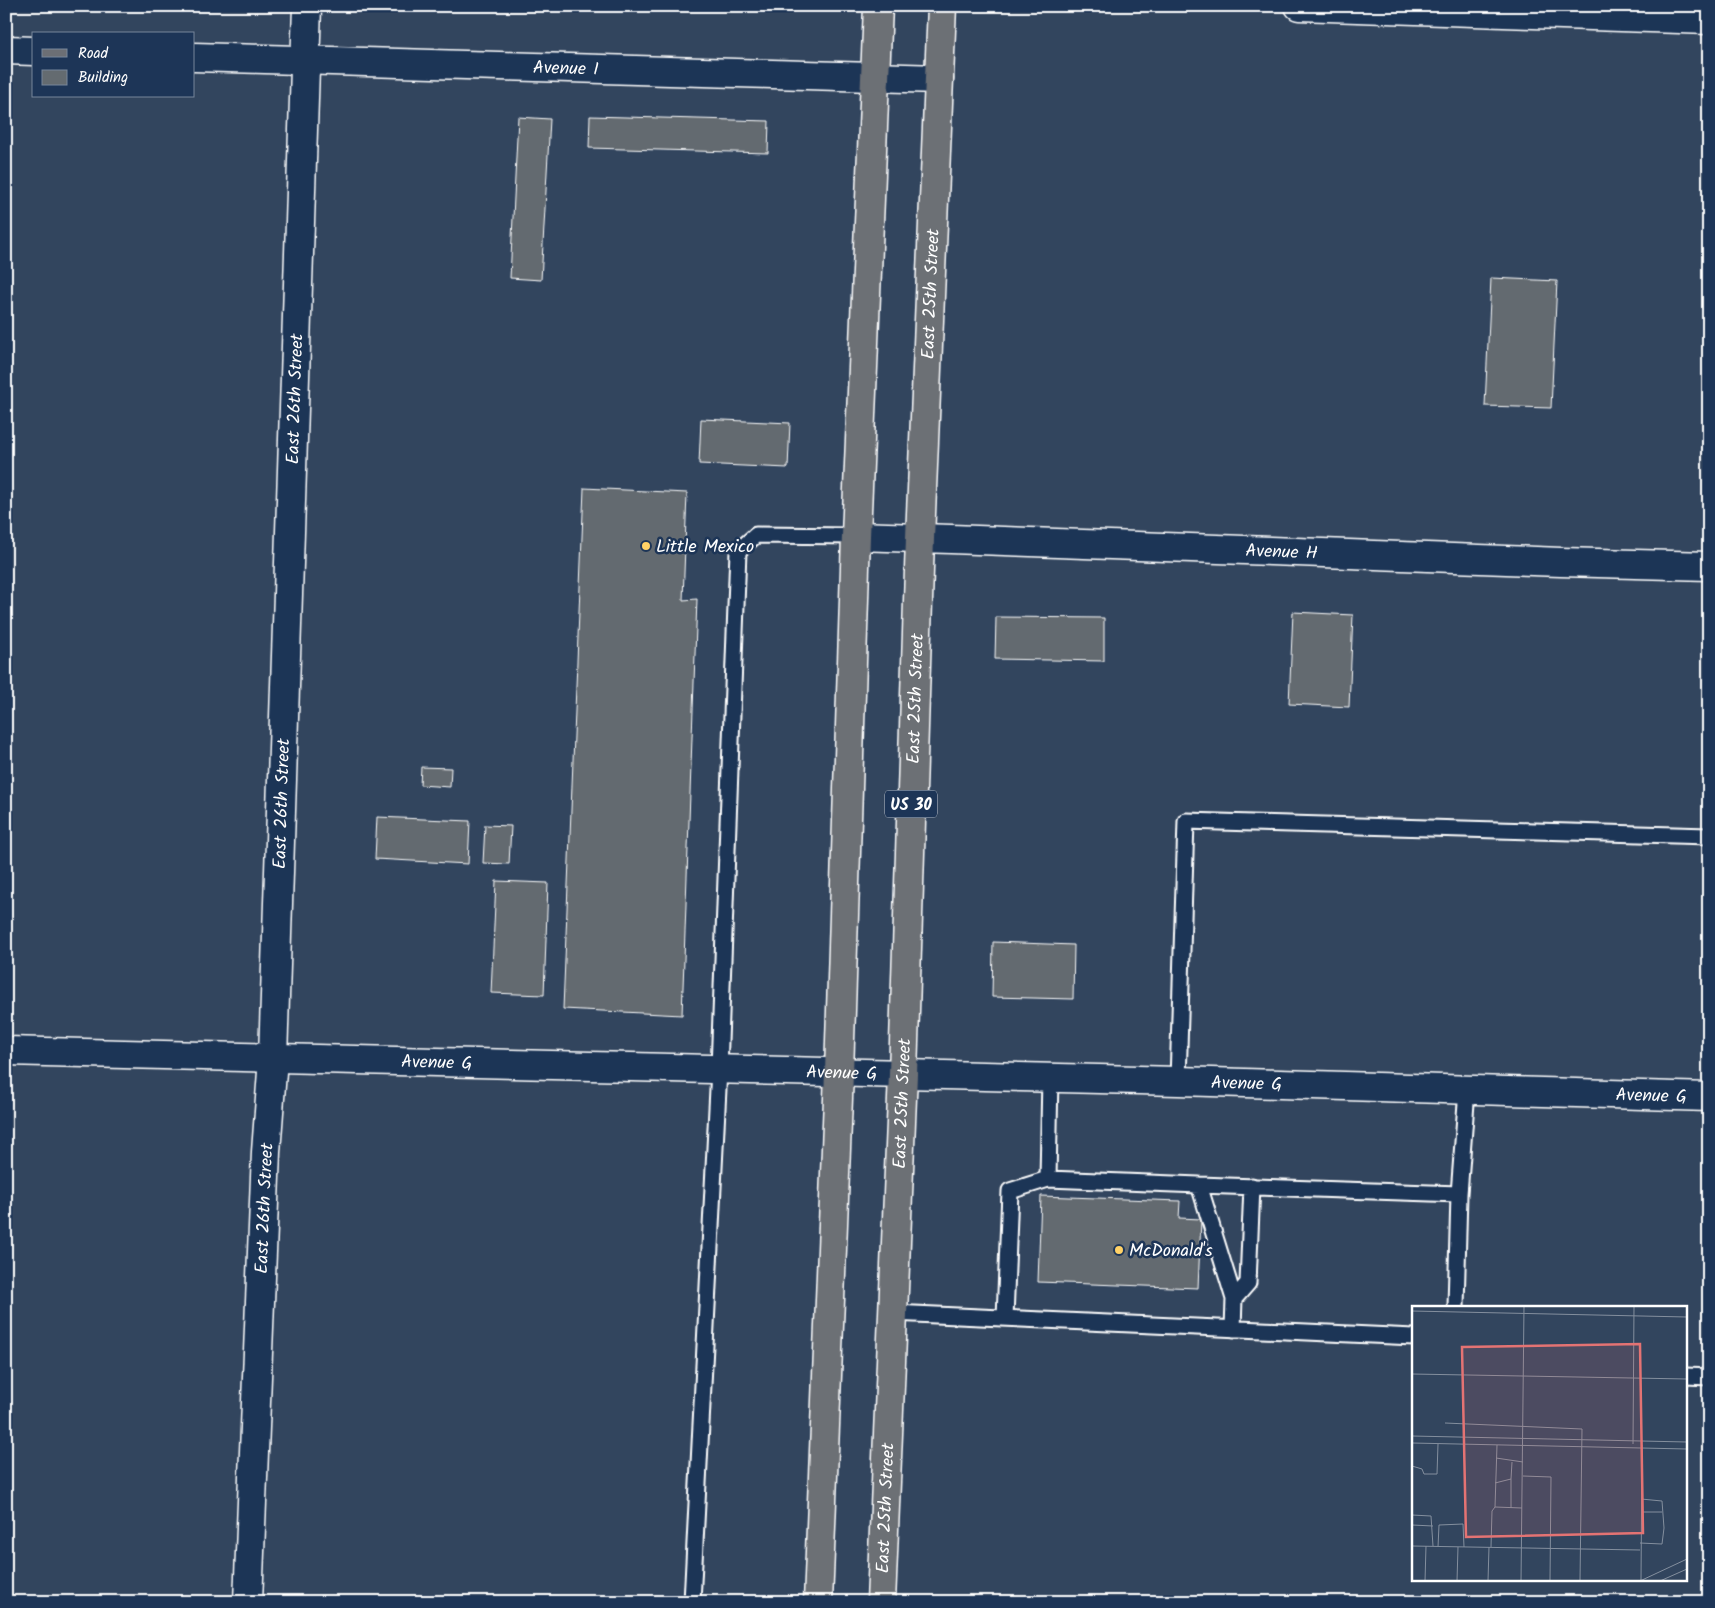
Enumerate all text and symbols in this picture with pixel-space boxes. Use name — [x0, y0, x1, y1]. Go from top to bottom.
legend — [32, 32, 195, 98]
text: Road — [78, 42, 109, 66]
street label: Avenue I — [532, 54, 599, 85]
text: Building — [78, 66, 128, 90]
street label: East 25th Street — [914, 227, 949, 360]
street label: East 26th Street — [279, 332, 312, 465]
place label: Little Mexico — [656, 533, 754, 562]
street label: Avenue H — [1245, 537, 1318, 569]
marker: Little Mexico — [640, 540, 652, 552]
street label: East 25th Street — [900, 632, 933, 764]
street label: East 26th Street — [266, 737, 299, 870]
road number: US 30 — [885, 791, 937, 818]
street label: East 25th Street — [886, 1037, 920, 1169]
street label: Avenue G — [401, 1048, 473, 1079]
street label: Avenue G — [806, 1058, 878, 1089]
street label: Avenue G — [1210, 1069, 1283, 1100]
street label: Avenue G — [1615, 1081, 1687, 1112]
street label: East 26th Street — [248, 1141, 283, 1274]
place label: McDonald's — [1129, 1237, 1213, 1266]
marker: McDonald's — [1113, 1244, 1125, 1256]
inset map — [1412, 1306, 1688, 1580]
street label: East 25th Street — [869, 1441, 904, 1574]

